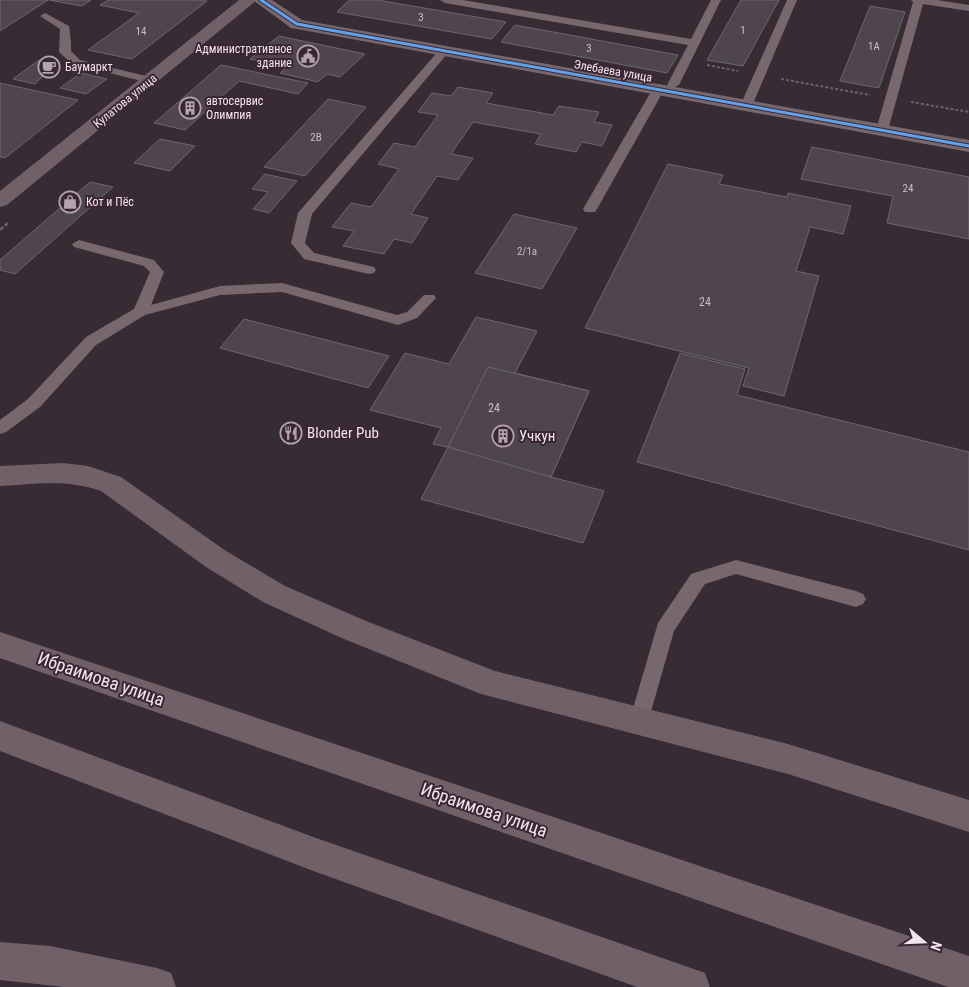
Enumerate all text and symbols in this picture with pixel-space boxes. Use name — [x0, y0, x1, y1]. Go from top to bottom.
house number: 3 — [418, 11, 424, 24]
house number: 1 — [740, 24, 746, 37]
house number: 14 — [136, 25, 147, 38]
house number: 1А — [868, 40, 881, 53]
place label: Административное здание — [195, 42, 292, 70]
house number: 3 — [586, 42, 592, 55]
public building icon: Административное здание — [296, 44, 320, 68]
cafe icon: Баумаркт — [37, 55, 61, 79]
street label: Элебаева улица — [573, 57, 654, 85]
place label: Баумаркт — [65, 60, 113, 74]
street label: Кулатова улица — [90, 71, 160, 131]
place label: автосервис Олимпия — [206, 94, 264, 122]
building icon: автосервис Олимпия — [178, 96, 202, 120]
house number: 2В — [310, 131, 322, 144]
house number: 24 — [903, 182, 914, 195]
shop icon: Кот и Пёс — [58, 190, 82, 214]
place label: Кот и Пёс — [86, 195, 134, 209]
house number: 2/1а — [517, 245, 537, 258]
house number: 24 — [699, 295, 711, 309]
house number: 24 — [488, 401, 500, 415]
restaurant icon: Blonder Pub — [279, 421, 303, 445]
place label: Blonder Pub — [307, 424, 379, 442]
building icon: Учкун — [491, 424, 515, 448]
place label: Учкун — [519, 427, 555, 445]
street label: Ибраимова улица — [35, 647, 167, 710]
street label: Ибраимова улица — [418, 778, 550, 841]
north arrow — [899, 917, 949, 967]
text: N — [927, 940, 945, 953]

